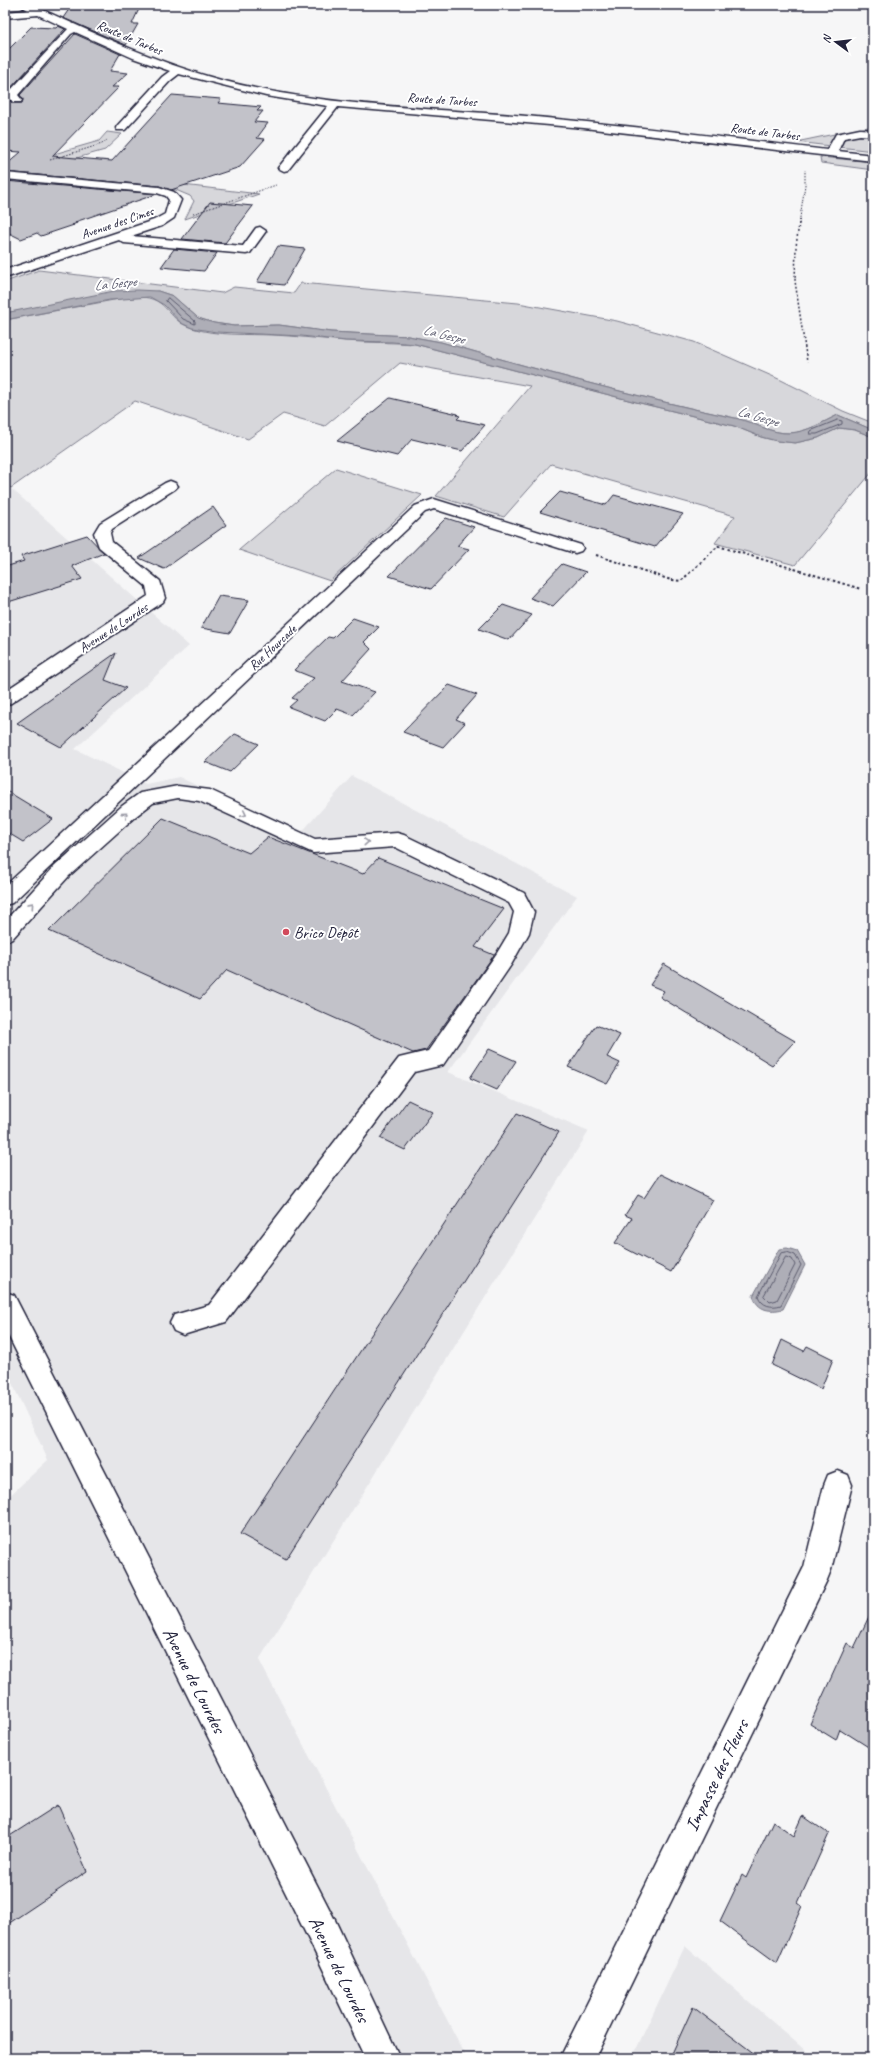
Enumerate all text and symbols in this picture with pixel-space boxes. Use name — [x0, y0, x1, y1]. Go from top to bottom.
street label: Route de Tarbes — [94, 17, 166, 59]
north arrow — [816, 22, 856, 62]
text: N — [819, 32, 835, 45]
street label: Route de Tarbes — [407, 90, 479, 111]
street label: Route de Tarbes — [729, 120, 802, 144]
street label: Avenue des Cimes — [79, 203, 157, 243]
water label: La Gespe — [93, 273, 139, 294]
water label: La Gespe — [422, 321, 468, 348]
water label: La Gespe — [736, 403, 783, 431]
street label: Avenue de Lourdes — [76, 599, 152, 656]
street label: Rue Hourcade — [246, 621, 300, 674]
one-way arrow — [239, 809, 247, 817]
one-way arrow — [120, 812, 127, 819]
one-way arrow — [363, 838, 369, 847]
one-way arrow — [27, 902, 34, 910]
place label: Brico Dépôt — [294, 923, 359, 943]
marker: Brico Dépôt — [281, 927, 291, 937]
street label: Avenue de Lourdes — [157, 1624, 232, 1739]
street label: Impasse des Fleurs — [680, 1714, 755, 1835]
street label: Avenue de Lourdes — [303, 1912, 376, 2028]

